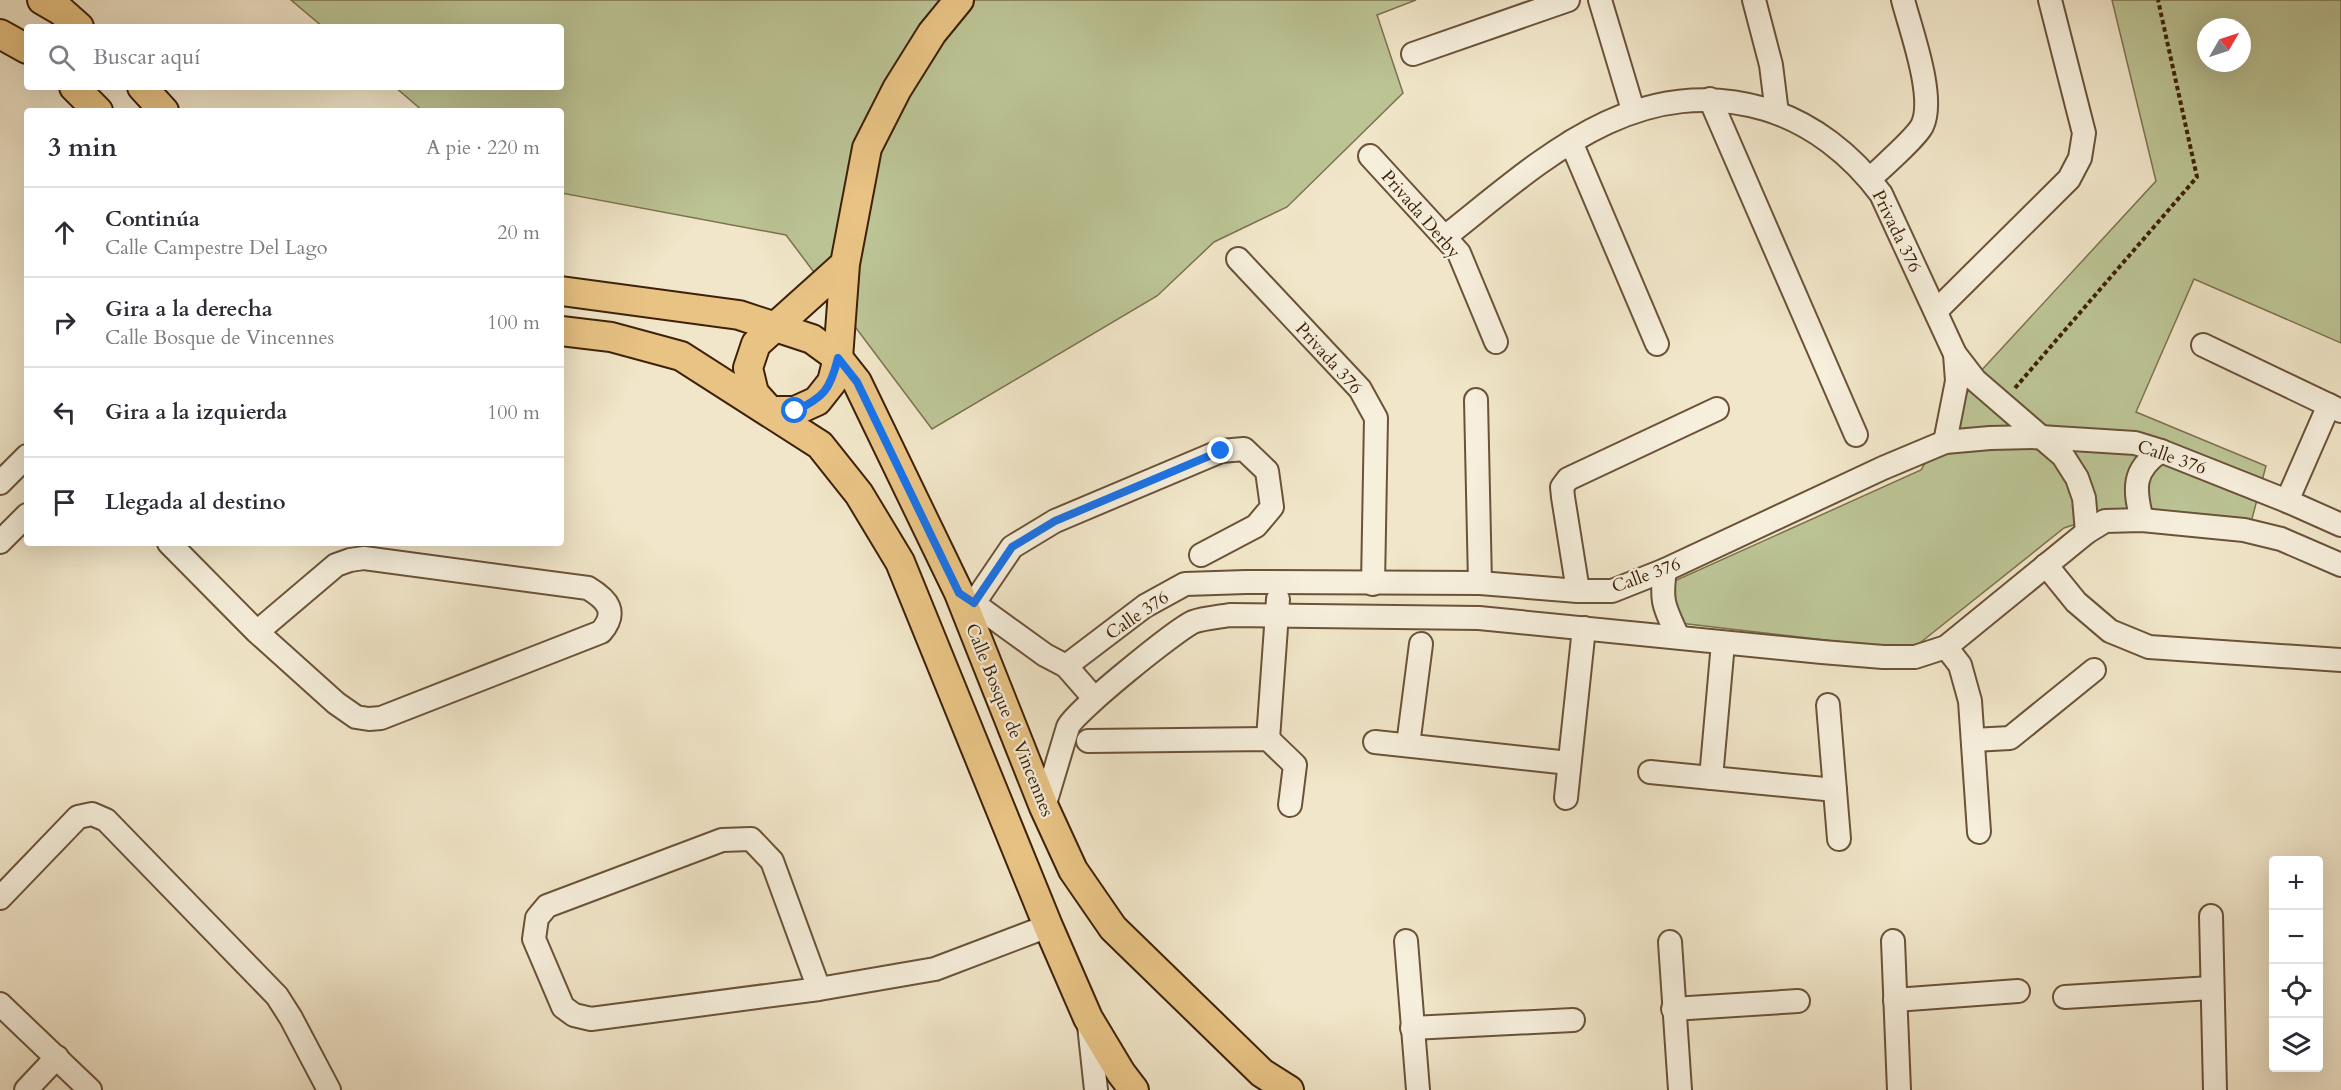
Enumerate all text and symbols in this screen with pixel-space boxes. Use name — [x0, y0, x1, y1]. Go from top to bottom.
north arrow — [2197, 18, 2251, 72]
search box — [24, 24, 564, 90]
icon: search — [45, 41, 78, 74]
text: Buscar aquí — [93, 42, 200, 72]
text: 3 min — [48, 130, 117, 165]
text: A pie · 220 m — [426, 134, 540, 161]
street label: Privada Derby — [1375, 165, 1466, 264]
street label: Privada 376 — [1866, 186, 1927, 277]
text: Continúa — [105, 204, 200, 234]
icon: ahead — [48, 216, 81, 249]
text: 20 m — [497, 219, 540, 246]
text: Calle Campestre Del Lago — [105, 234, 327, 261]
text: Gira a la derecha — [105, 294, 273, 324]
icon: right — [48, 306, 81, 339]
text: 100 m — [487, 309, 540, 336]
street label: Privada 376 — [1290, 317, 1368, 400]
text: Calle Bosque de Vincennes — [105, 324, 334, 351]
icon: left — [48, 396, 81, 429]
text: Gira a la izquierda — [105, 397, 288, 427]
route start — [781, 397, 807, 423]
text: 100 m — [487, 399, 540, 426]
street label: Calle 376 — [2134, 434, 2210, 481]
route end — [1207, 437, 1233, 463]
icon: arrive — [48, 486, 81, 519]
text: Llegada al destino — [105, 487, 286, 517]
street label: Calle 376 — [1608, 552, 1684, 599]
street label: Calle 376 — [1101, 585, 1174, 646]
street label: Calle Bosque de Vincennes — [959, 620, 1060, 821]
map controls — [2269, 856, 2323, 1072]
button: + — [2269, 856, 2323, 910]
button: − — [2269, 910, 2323, 964]
button: locate — [2269, 964, 2323, 1018]
button: layers — [2269, 1018, 2323, 1072]

